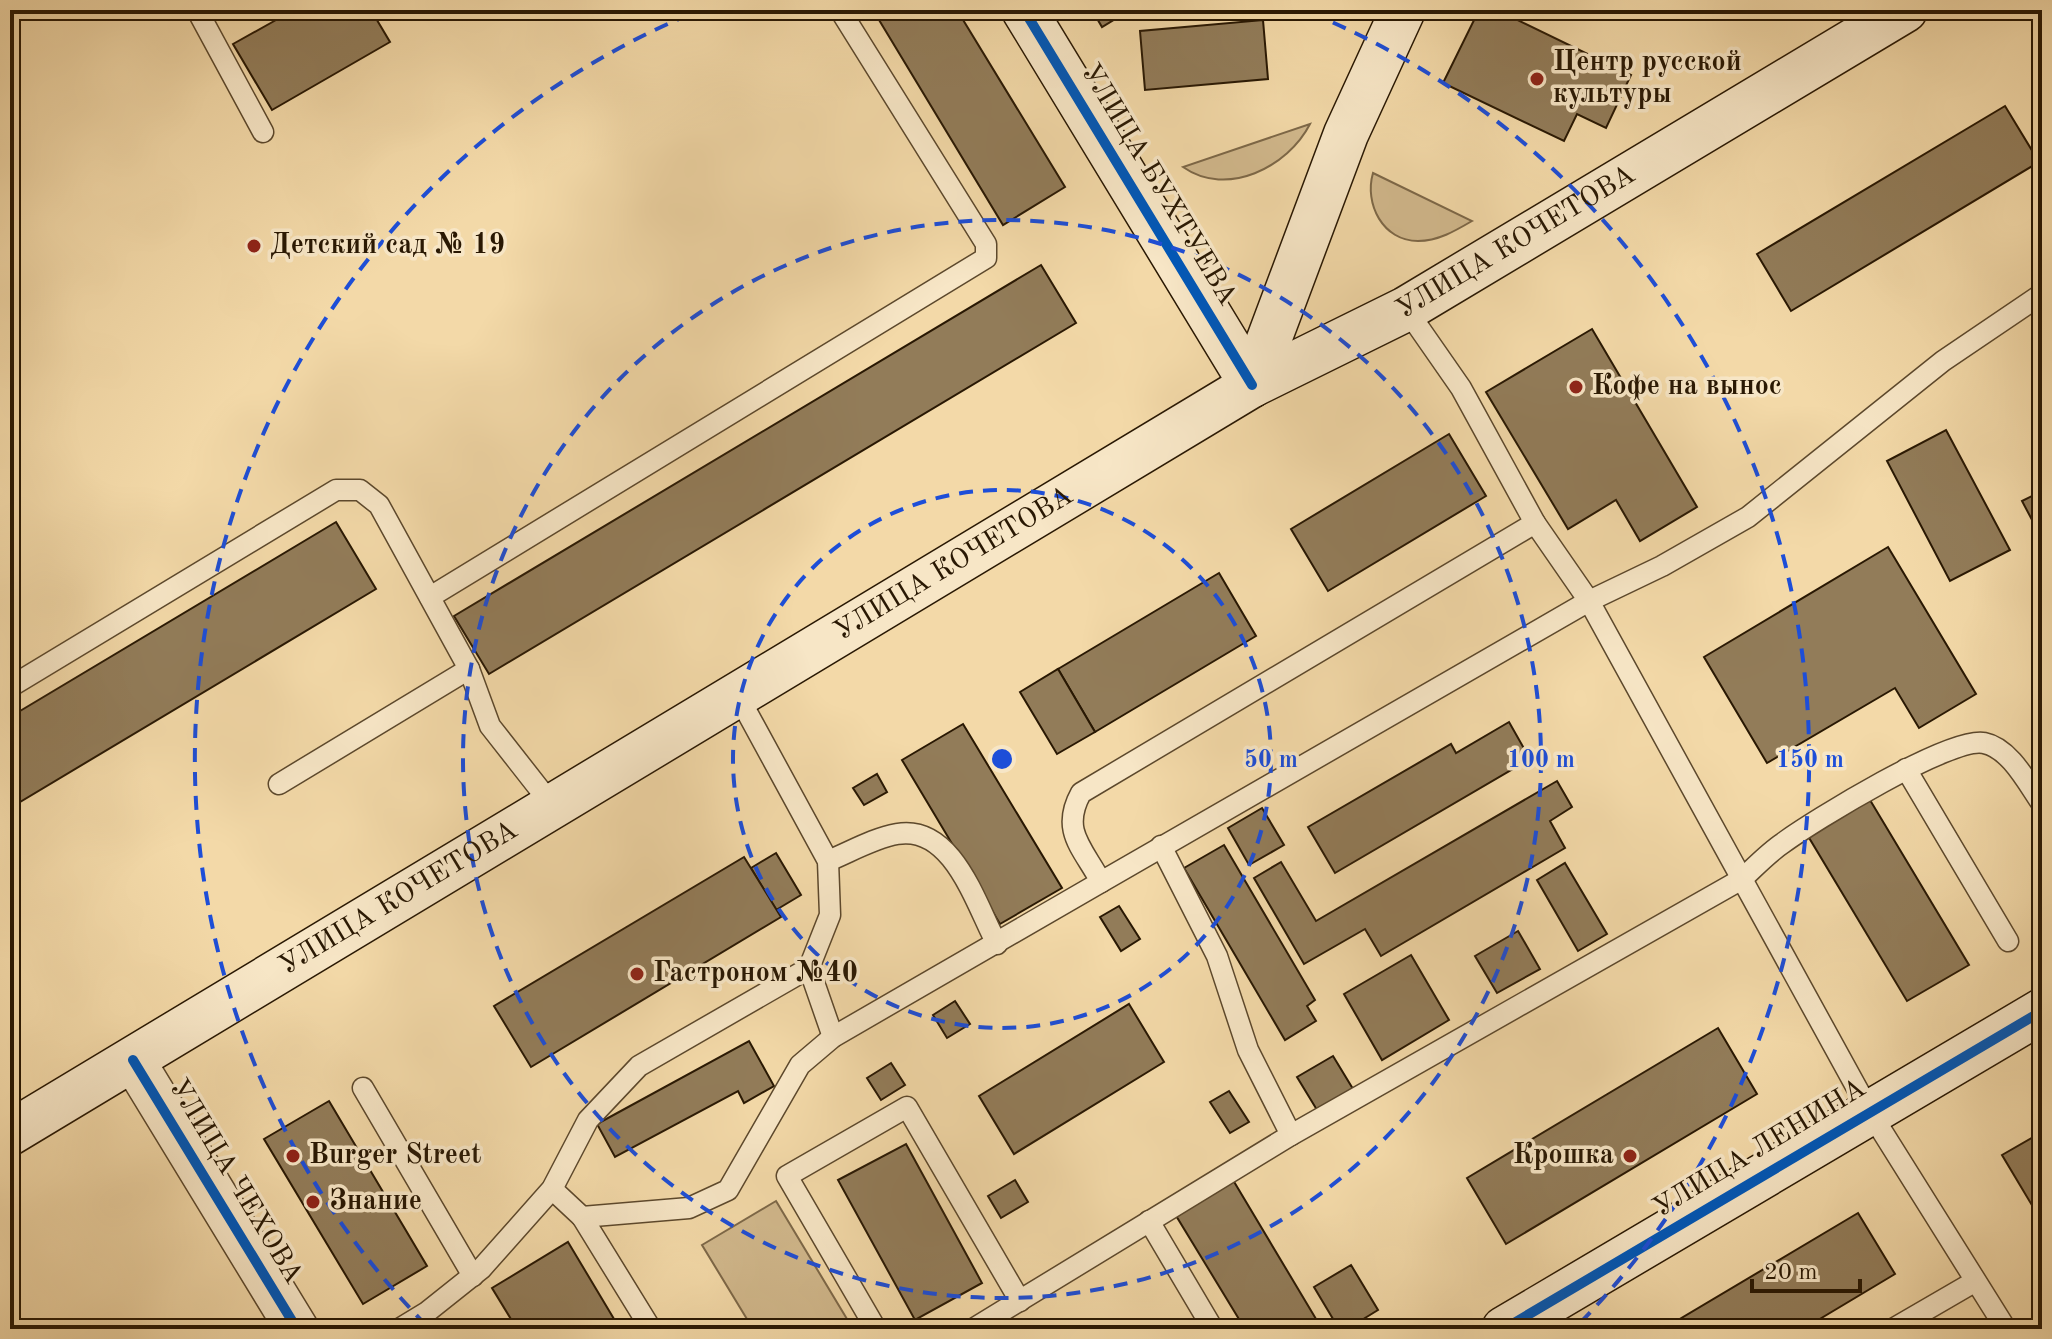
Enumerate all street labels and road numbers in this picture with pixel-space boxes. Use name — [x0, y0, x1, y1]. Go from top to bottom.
street label: УЛИЦА БУХТУЕВА — [1075, 59, 1241, 311]
street label: УЛИЦА КОЧЕТОВА — [1392, 161, 1640, 325]
street label: УЛИЦА КОЧЕТОВА — [830, 482, 1078, 647]
street label: УЛИЦА КОЧЕТОВА — [275, 816, 523, 981]
street label: УЛИЦА ЧЕХОВА — [163, 1075, 307, 1289]
street label: УЛИЦА ЛЕНИНА — [1649, 1075, 1871, 1223]

